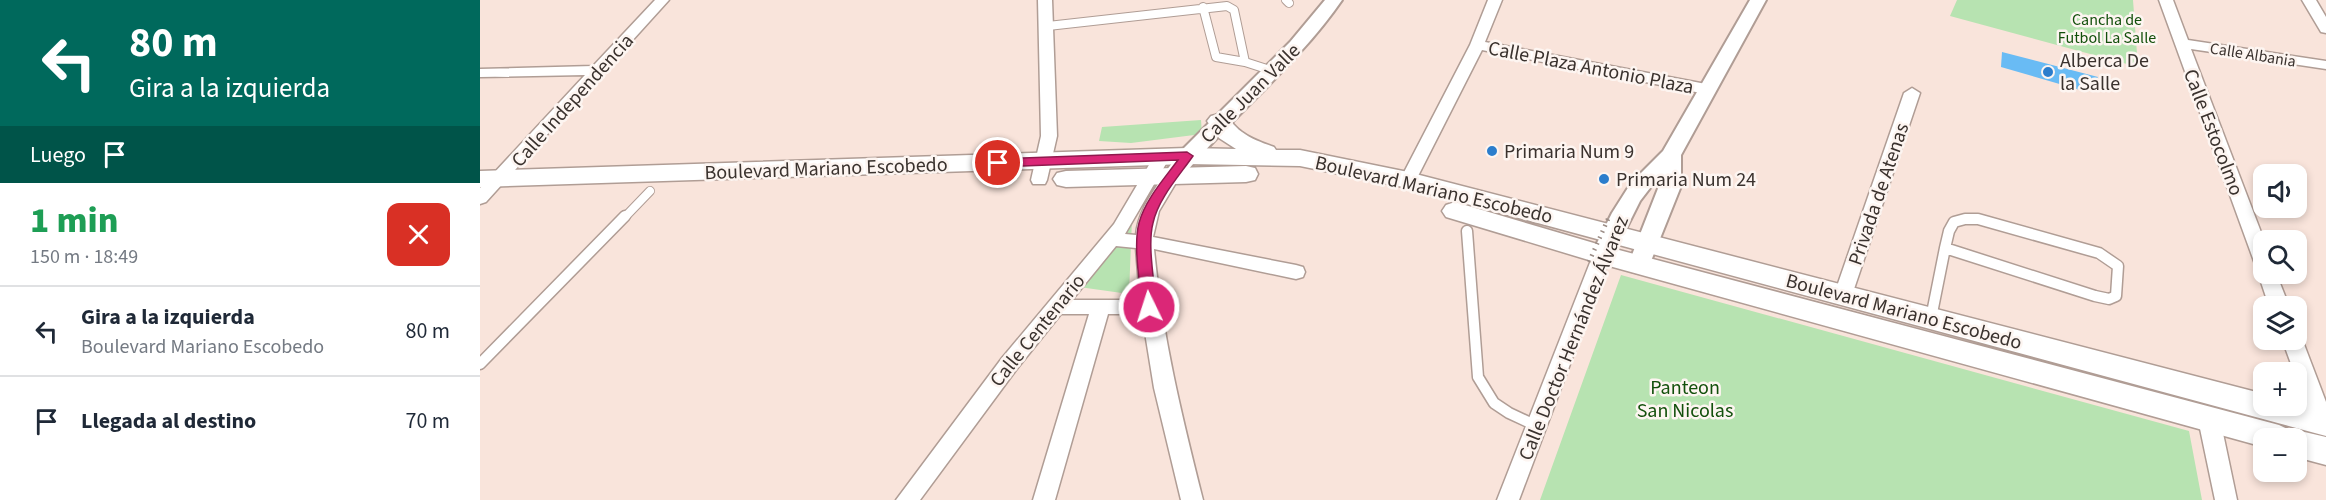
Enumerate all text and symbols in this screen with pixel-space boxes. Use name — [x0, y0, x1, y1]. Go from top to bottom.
park label: Cancha de Futbol La Salle — [2058, 9, 2156, 49]
text: 80 m — [129, 13, 218, 73]
icon: left — [30, 24, 108, 102]
street label: Calle Independencia — [505, 28, 640, 174]
street label: Calle Plaza Antonio Plaza — [1486, 34, 1696, 102]
street label: Calle Juan Valle — [1194, 37, 1307, 150]
street label: Calle Albania — [2208, 37, 2297, 73]
place label: Alberca De la Salle — [2060, 47, 2149, 98]
marker: Alberca De la Salle — [2041, 65, 2055, 79]
street label: Calle Estocolmo — [2176, 65, 2250, 200]
text: Gira a la izquierda — [129, 69, 330, 108]
street label: Privada de Atenas — [1841, 119, 1916, 269]
pin — [972, 137, 1023, 188]
icon: arrive — [98, 138, 131, 171]
place label: Primaria Num 9 — [1504, 138, 1634, 166]
text: Luego — [30, 139, 86, 171]
marker: Primaria Num 9 — [1485, 144, 1499, 158]
icon: arrive — [981, 146, 1014, 179]
street label: Boulevard Mariano Escobedo — [1312, 149, 1555, 231]
street label: Boulevard Mariano Escobedo — [704, 151, 948, 187]
map controls — [2253, 164, 2307, 482]
button: sound — [2253, 164, 2307, 218]
place label: Primaria Num 24 — [1616, 166, 1756, 194]
marker: Primaria Num 24 — [1597, 172, 1611, 186]
text: 1 min — [30, 195, 118, 246]
button: close — [387, 203, 450, 266]
street label: Calle Doctor Hernández Álvarez — [1512, 212, 1636, 465]
button: search — [2253, 230, 2307, 284]
text: 150 m · 18:49 — [30, 243, 138, 271]
street label: Boulevard Mariano Escobedo — [1783, 267, 2025, 357]
street label: Calle Centenario — [983, 268, 1092, 393]
position arrow — [1117, 275, 1181, 339]
button: layers — [2253, 296, 2307, 350]
text: Gira a la izquierda — [81, 301, 255, 333]
icon: left — [30, 315, 63, 348]
text: 80 m — [405, 315, 450, 347]
text: Boulevard Mariano Escobedo — [81, 333, 324, 361]
button: + — [2253, 362, 2307, 416]
park label: Panteon San Nicolas — [1637, 374, 1733, 425]
icon: arrive — [30, 405, 63, 438]
text: Llegada al destino — [81, 405, 256, 437]
text: 70 m — [405, 405, 450, 437]
button: − — [2253, 428, 2307, 482]

